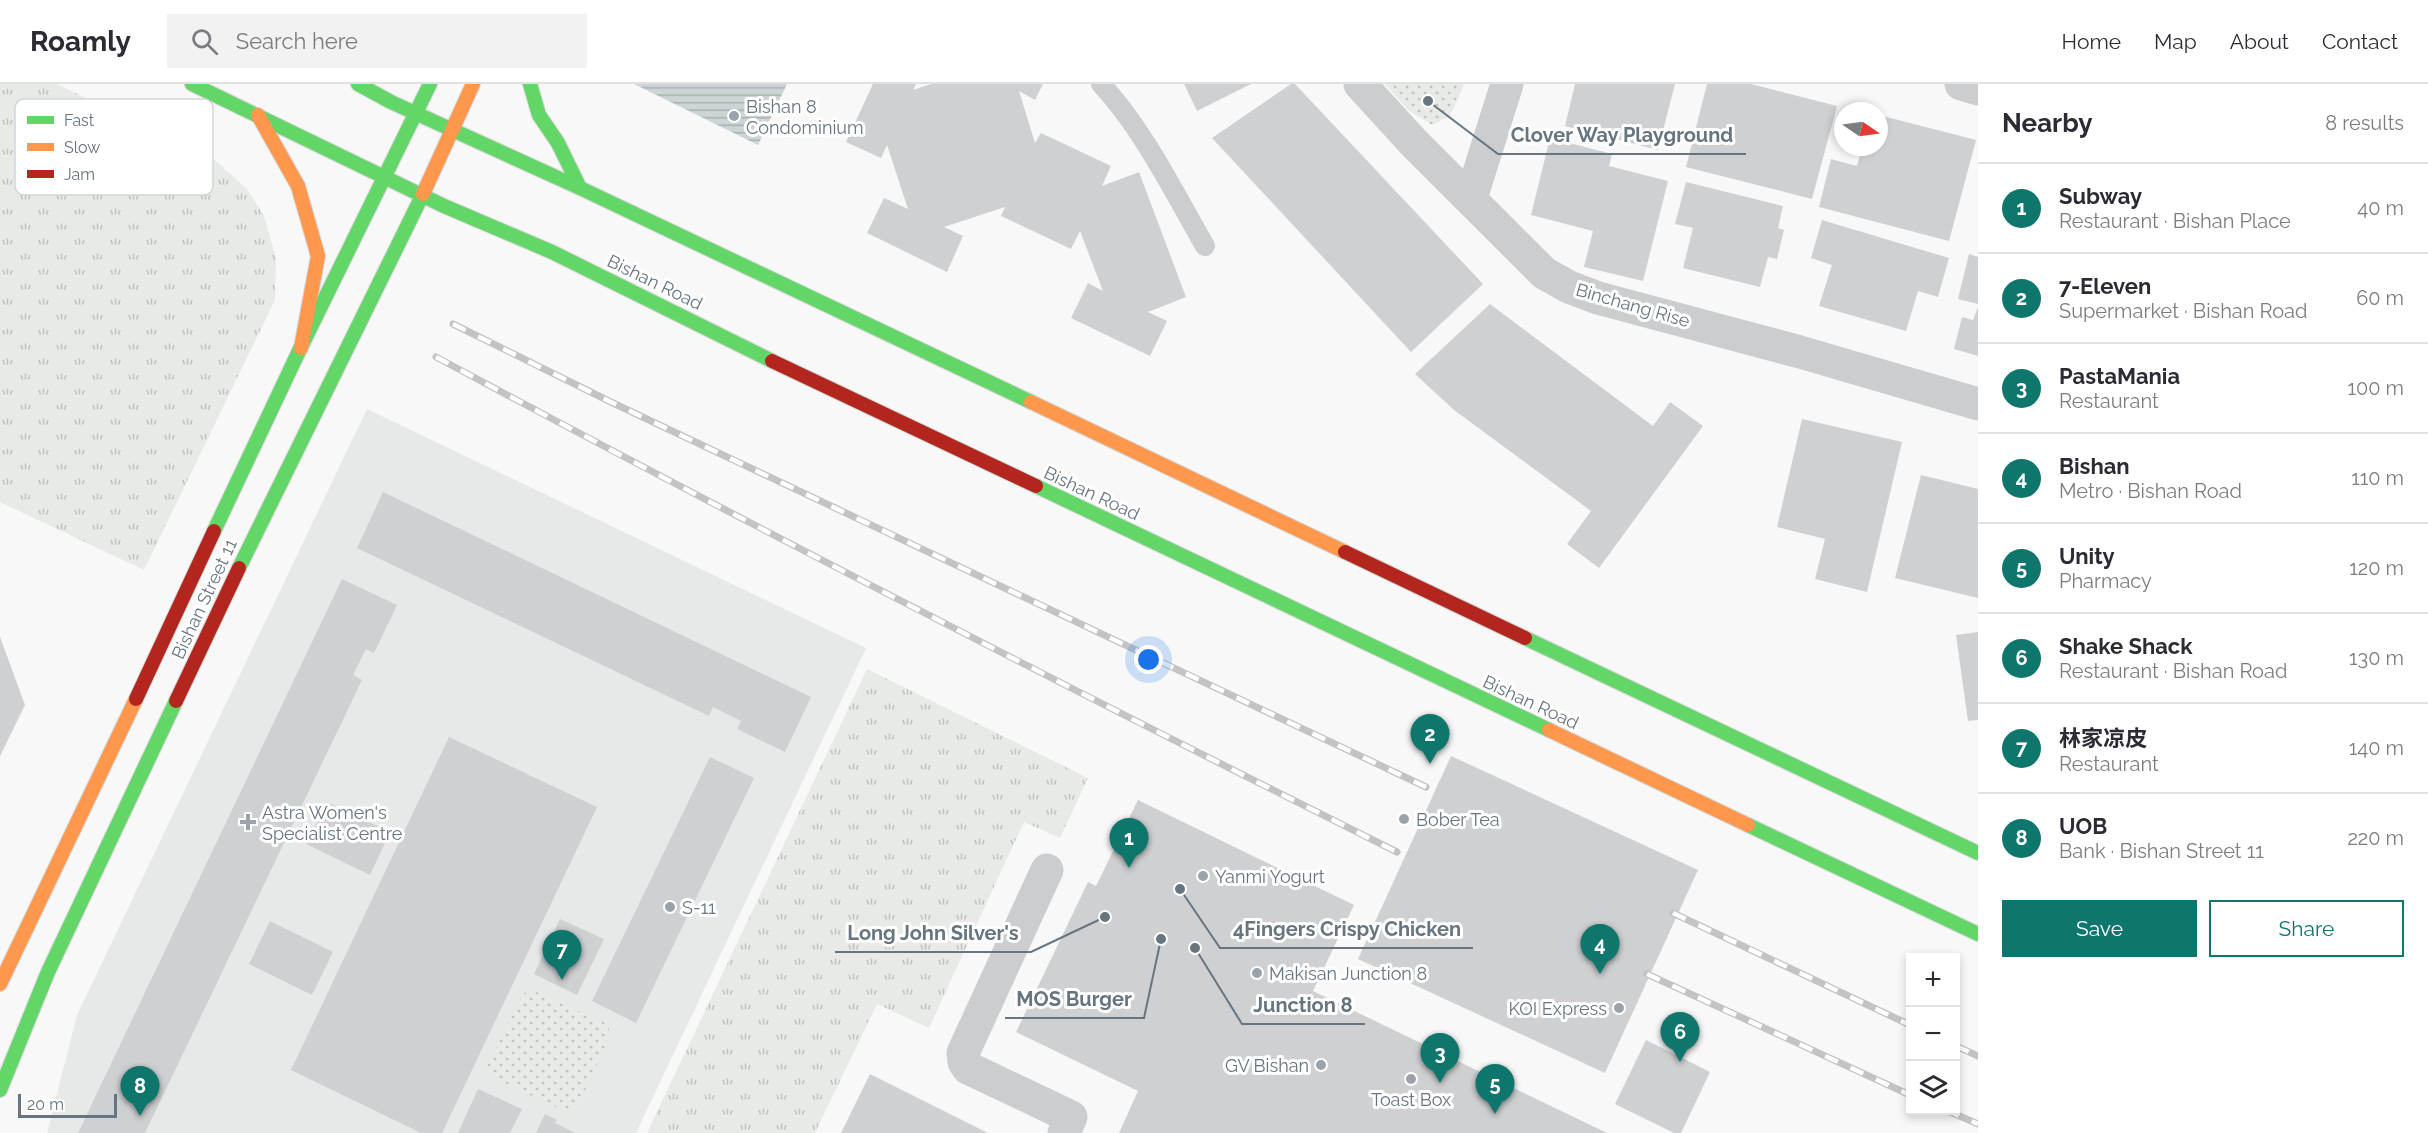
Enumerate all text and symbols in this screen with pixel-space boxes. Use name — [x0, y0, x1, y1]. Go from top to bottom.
search box — [167, 14, 587, 68]
text: Roamly — [30, 25, 131, 58]
icon: search — [188, 25, 221, 58]
text: Search here — [236, 28, 358, 54]
text: Home — [2062, 29, 2121, 54]
text: Map — [2154, 29, 2197, 54]
text: About — [2230, 29, 2289, 54]
text: Contact — [2322, 29, 2398, 54]
place label: Bishan 8 Condominium — [746, 96, 864, 138]
legend — [15, 99, 213, 195]
north arrow — [1834, 102, 1888, 156]
text: Nearby — [2002, 108, 2092, 138]
marker: Bishan 8 Condominium — [727, 109, 741, 123]
text: Fast — [64, 111, 95, 130]
text: 8 results — [2325, 111, 2404, 135]
callout: Clover Way Playground — [1498, 116, 1746, 154]
text: Clover Way Playground — [1511, 123, 1733, 147]
text: Slow — [64, 138, 100, 157]
text: Jam — [64, 165, 95, 184]
text: Subway — [2059, 183, 2142, 209]
text: 1 — [2017, 196, 2026, 220]
text: 40 m — [2357, 196, 2404, 220]
text: Restaurant · Bishan Place — [2059, 209, 2291, 233]
street label: Bishan Road — [604, 250, 706, 314]
text: 7-Eleven — [2059, 273, 2151, 299]
street label: Binchang Rise — [1574, 279, 1693, 331]
text: 2 — [2016, 286, 2027, 310]
text: 60 m — [2356, 286, 2404, 310]
text: Supermarket · Bishan Road — [2059, 299, 2307, 323]
text: PastaMania — [2059, 363, 2180, 389]
text: 3 — [2016, 376, 2027, 400]
text: 100 m — [2347, 376, 2404, 400]
text: Restaurant — [2059, 389, 2159, 413]
text: Bishan — [2059, 453, 2130, 479]
street label: Bishan Road — [1041, 462, 1143, 524]
text: 4 — [2016, 466, 2027, 490]
text: 110 m — [2351, 466, 2404, 490]
text: Metro · Bishan Road — [2059, 479, 2242, 503]
street label: Bishan Street 11 — [167, 535, 241, 662]
text: Unity — [2059, 543, 2115, 569]
text: 5 — [2016, 556, 2027, 580]
text: 120 m — [2349, 556, 2404, 580]
text: Pharmacy — [2059, 569, 2152, 593]
text: Shake Shack — [2059, 633, 2193, 659]
your location — [1134, 645, 1163, 674]
text: 6 — [2015, 646, 2028, 670]
text: 130 m — [2349, 646, 2404, 670]
text: Restaurant · Bishan Road — [2059, 659, 2287, 683]
street label: Bishan Road — [1480, 671, 1582, 733]
pin: 2 — [1410, 714, 1450, 764]
text: 林家凉皮 — [2059, 725, 2147, 751]
text: 7 — [2016, 736, 2027, 760]
text: 140 m — [2349, 736, 2404, 760]
text: Restaurant — [2059, 752, 2159, 776]
place label: Astra Women's Specialist Centre — [262, 802, 403, 844]
place label: Bober Tea — [1416, 809, 1500, 830]
marker: Bober Tea — [1397, 812, 1411, 826]
marker: Astra Women's Specialist Centre — [239, 813, 257, 831]
text: UOB — [2059, 813, 2107, 839]
pin: 1 — [1110, 818, 1148, 868]
text: 8 — [2015, 826, 2028, 850]
text: 220 m — [2347, 826, 2404, 850]
text: Bank · Bishan Street 11 — [2059, 839, 2264, 863]
place label: Yanmi Yogurt — [1215, 866, 1325, 887]
marker: Yanmi Yogurt — [1196, 869, 1210, 883]
place label: S-11 — [682, 897, 716, 918]
marker: S-11 — [663, 900, 677, 914]
button: Save — [2002, 900, 2197, 957]
button: Share — [2209, 900, 2404, 957]
callout: 4Fingers Crispy Chicken — [1220, 910, 1473, 948]
callout: Long John Silver's — [835, 914, 1031, 952]
text: 4Fingers Crispy Chicken — [1233, 917, 1461, 941]
text: Long John Silver's — [847, 921, 1019, 945]
pin: 4 — [1580, 924, 1620, 974]
pin: 7 — [542, 930, 582, 980]
map controls — [1906, 953, 1960, 1115]
button: + — [1906, 953, 1960, 1007]
place label: Makisan Junction 8 — [1269, 963, 1427, 984]
marker: Makisan Junction 8 — [1250, 966, 1264, 980]
callout: MOS Burger — [1005, 980, 1144, 1018]
callout: Junction 8 — [1242, 986, 1365, 1024]
text: MOS Burger — [1016, 987, 1132, 1011]
text: Junction 8 — [1253, 993, 1353, 1017]
place label: KOI Express — [1508, 998, 1607, 1019]
marker: KOI Express — [1612, 1001, 1626, 1015]
button: − — [1906, 1007, 1960, 1061]
pin: 6 — [1660, 1012, 1700, 1062]
pin: 3 — [1420, 1034, 1460, 1083]
place label: GV Bishan — [1225, 1055, 1309, 1076]
marker: GV Bishan — [1314, 1058, 1328, 1072]
button: layers — [1906, 1061, 1960, 1115]
pin: 5 — [1476, 1064, 1514, 1114]
pin: 8 — [120, 1066, 160, 1116]
marker: Toast Box — [1404, 1072, 1418, 1086]
place label: Toast Box — [1371, 1089, 1451, 1110]
scale bar — [18, 1091, 117, 1118]
text: 20 m — [27, 1095, 64, 1114]

